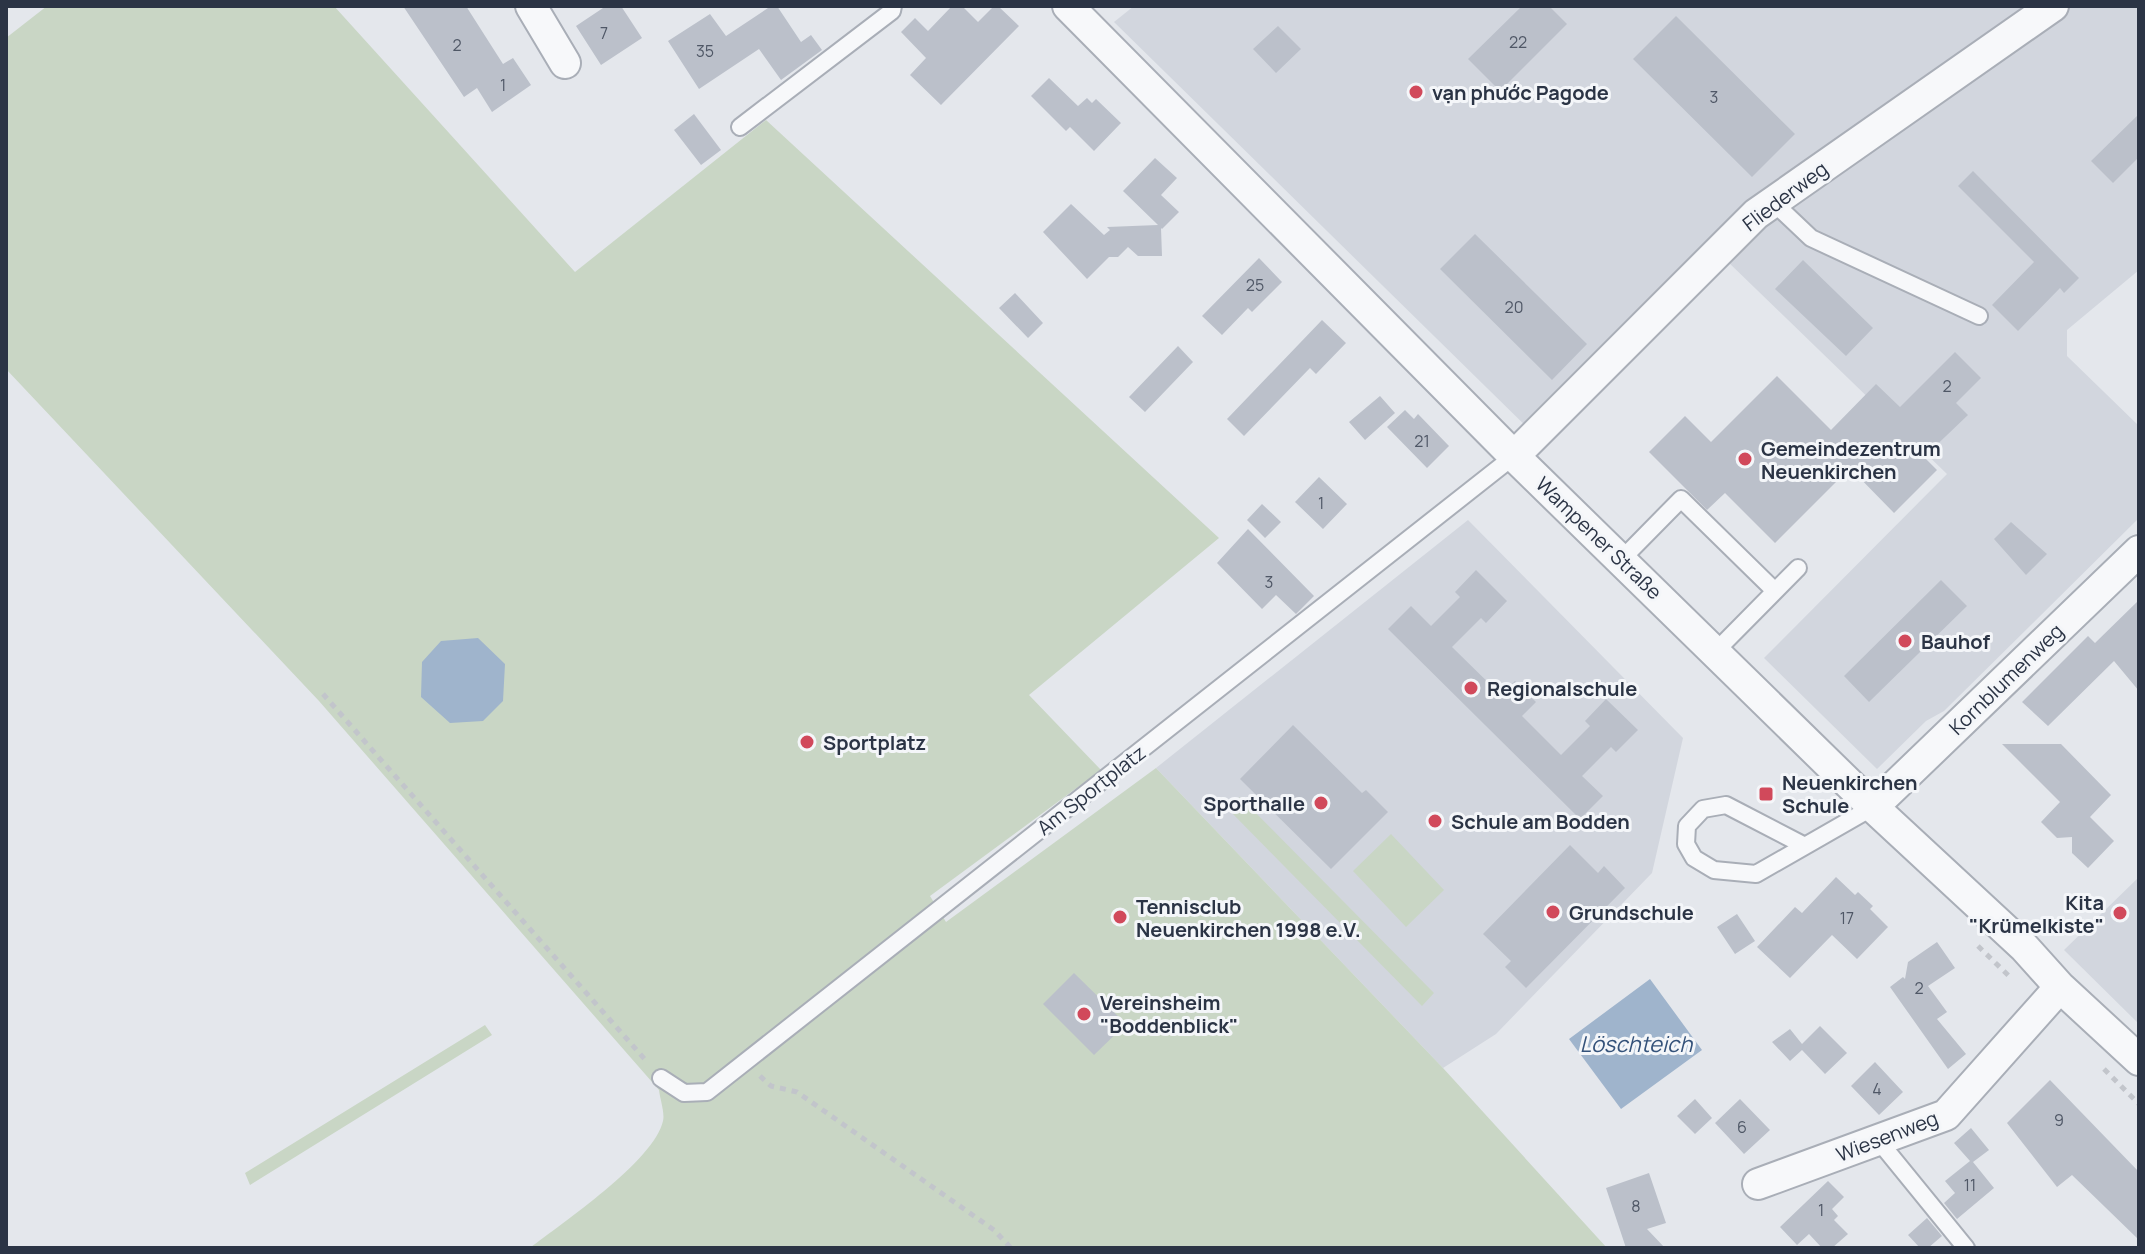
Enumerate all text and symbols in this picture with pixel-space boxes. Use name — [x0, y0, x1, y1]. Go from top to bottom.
house number: 7 — [600, 22, 608, 44]
house number: 22 — [1509, 31, 1527, 53]
house number: 2 — [452, 34, 462, 56]
house number: 35 — [696, 40, 714, 62]
house number: 1 — [500, 74, 506, 96]
place label: vạn phước Pagode — [1432, 79, 1609, 106]
marker: vạn phước Pagode — [1407, 83, 1425, 101]
house number: 3 — [1710, 86, 1718, 108]
street label: Fliederweg — [1737, 155, 1833, 237]
house number: 25 — [1246, 274, 1264, 296]
house number: 20 — [1505, 296, 1523, 318]
house number: 2 — [1942, 375, 1952, 397]
house number: 21 — [1414, 430, 1430, 452]
place label: Gemeindezentrum Neuenkirchen — [1761, 435, 1941, 485]
marker: Gemeindezentrum Neuenkirchen — [1736, 450, 1754, 468]
street label: Wampener Straße — [1530, 471, 1668, 605]
house number: 1 — [1318, 492, 1324, 514]
house number: 3 — [1265, 571, 1273, 593]
street label: Kornblumenweg — [1943, 618, 2069, 740]
place label: Bauhof — [1921, 628, 1991, 655]
marker: Bauhof — [1896, 632, 1914, 650]
place label: Regionalschule — [1487, 675, 1637, 702]
marker: Regionalschule — [1462, 679, 1480, 697]
place label: Sportplatz — [823, 729, 926, 756]
marker: Sportplatz — [798, 733, 816, 751]
street label: Am Sportplatz — [1031, 739, 1151, 841]
place label: Neuenkirchen Schule — [1782, 769, 1918, 819]
marker: Neuenkirchen Schule — [1757, 785, 1775, 803]
place label: Sporthalle — [1203, 790, 1305, 817]
marker: Sporthalle — [1312, 794, 1330, 812]
place label: Schule am Bodden — [1451, 808, 1630, 835]
marker: Schule am Bodden — [1426, 812, 1444, 830]
place label: Kita "Krümelkiste" — [1969, 889, 2104, 939]
place label: Tennisclub Neuenkirchen 1998 e.V. — [1136, 893, 1361, 943]
place label: Grundschule — [1569, 899, 1694, 926]
marker: Grundschule — [1544, 903, 1562, 921]
marker: Kita "Krümelkiste" — [2111, 904, 2129, 922]
house number: 17 — [1840, 907, 1854, 929]
marker: Tennisclub Neuenkirchen 1998 e.V. — [1111, 908, 1129, 926]
house number: 2 — [1914, 977, 1924, 999]
place label: Vereinsheim "Boddenblick" — [1100, 989, 1238, 1039]
marker: Vereinsheim "Boddenblick" — [1075, 1005, 1093, 1023]
water label: Löschteich — [1580, 1029, 1693, 1059]
house number: 4 — [1872, 1078, 1882, 1100]
street label: Wiesenweg — [1832, 1104, 1942, 1168]
house number: 9 — [2054, 1109, 2064, 1131]
house number: 6 — [1737, 1116, 1747, 1138]
house number: 11 — [1964, 1174, 1976, 1196]
house number: 8 — [1631, 1195, 1641, 1217]
house number: 1 — [1818, 1199, 1824, 1221]

